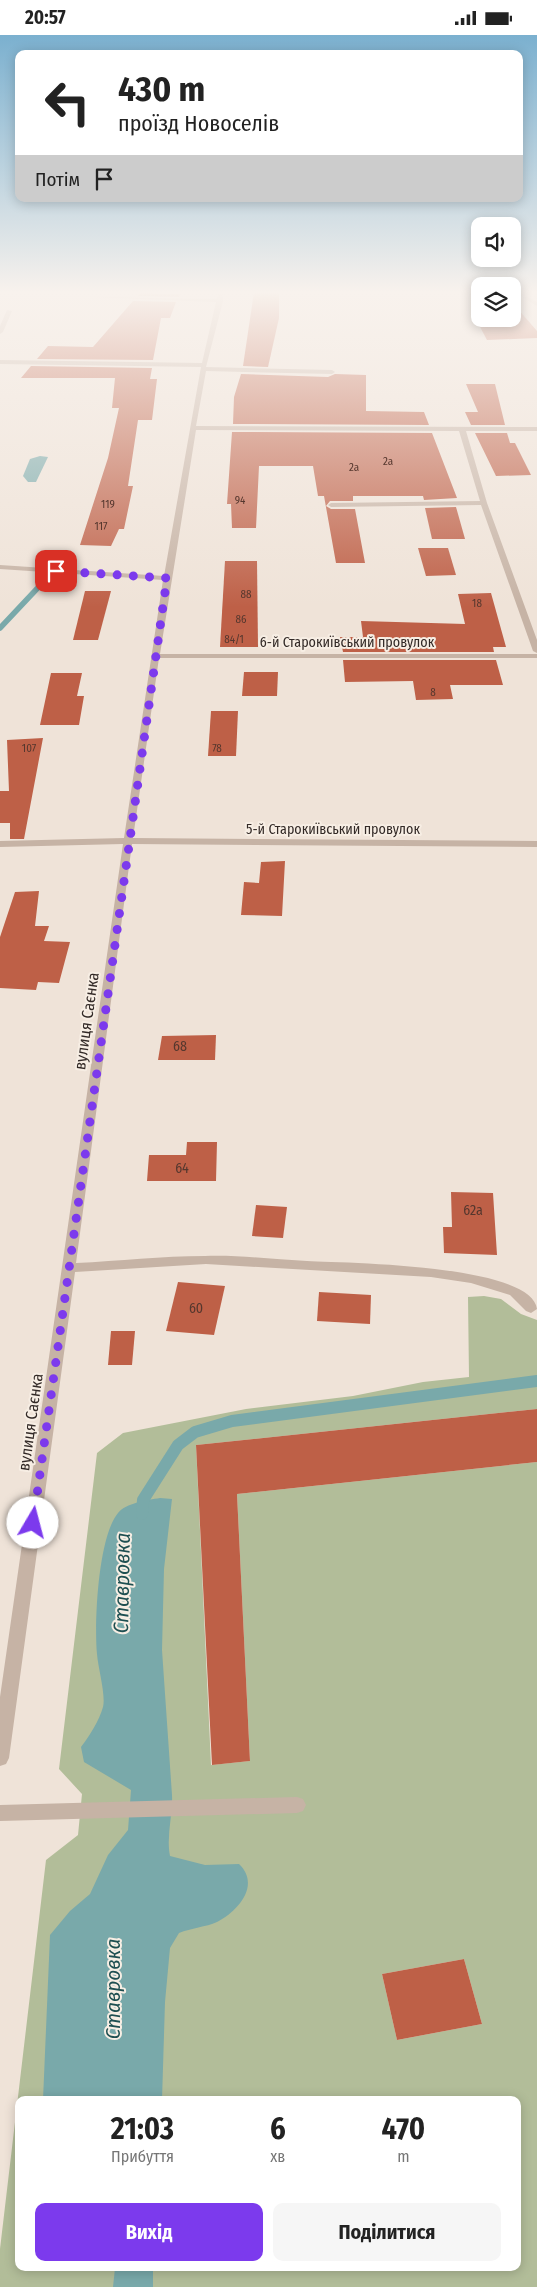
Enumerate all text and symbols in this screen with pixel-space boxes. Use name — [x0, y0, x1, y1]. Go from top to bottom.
text: 20:57 — [25, 6, 66, 29]
text: 430 m — [118, 68, 205, 110]
icon: left — [35, 70, 100, 135]
text: проїзд Новоселів — [118, 110, 279, 137]
icon: arrive — [90, 165, 118, 193]
text: Потім — [35, 168, 80, 191]
map controls — [471, 217, 521, 327]
button: sound — [471, 217, 521, 267]
button: layers — [471, 277, 521, 327]
house number: 2а — [383, 455, 393, 468]
house number: 2а — [349, 461, 359, 474]
house number: 94 — [235, 494, 246, 507]
house number: 119 — [101, 498, 115, 511]
house number: 117 — [95, 520, 108, 533]
pin — [35, 550, 77, 592]
icon: arrive — [42, 557, 70, 585]
house number: 88 — [241, 588, 252, 601]
house number: 18 — [472, 597, 482, 610]
house number: 86 — [236, 613, 247, 626]
house number: 84/1 — [224, 633, 244, 646]
street label: 6-й Старокиївський провулок — [260, 634, 435, 651]
house number: 8 — [430, 686, 436, 699]
house number: 107 — [22, 742, 37, 755]
house number: 78 — [212, 742, 222, 755]
street label: 5-й Старокиївський провулок — [246, 821, 420, 838]
street label: вулиця Саєнка — [70, 971, 103, 1071]
house number: 68 — [173, 1038, 187, 1055]
house number: 64 — [175, 1160, 189, 1177]
house number: 62а — [463, 1202, 483, 1219]
house number: 60 — [189, 1300, 203, 1317]
street label: вулиця Саєнка — [14, 1372, 47, 1472]
position arrow — [6, 1496, 58, 1548]
water label: Ставровка — [108, 1532, 136, 1634]
water label: Ставровка — [100, 1939, 126, 2039]
text: 21:03 — [111, 2111, 174, 2147]
text: 6 — [270, 2111, 286, 2147]
text: 470 — [381, 2111, 425, 2147]
text: Прибуття — [111, 2147, 174, 2166]
text: хв — [270, 2147, 285, 2166]
text: m — [397, 2147, 409, 2166]
button: Вихід — [35, 2203, 263, 2261]
button: Поділитися — [273, 2203, 501, 2261]

